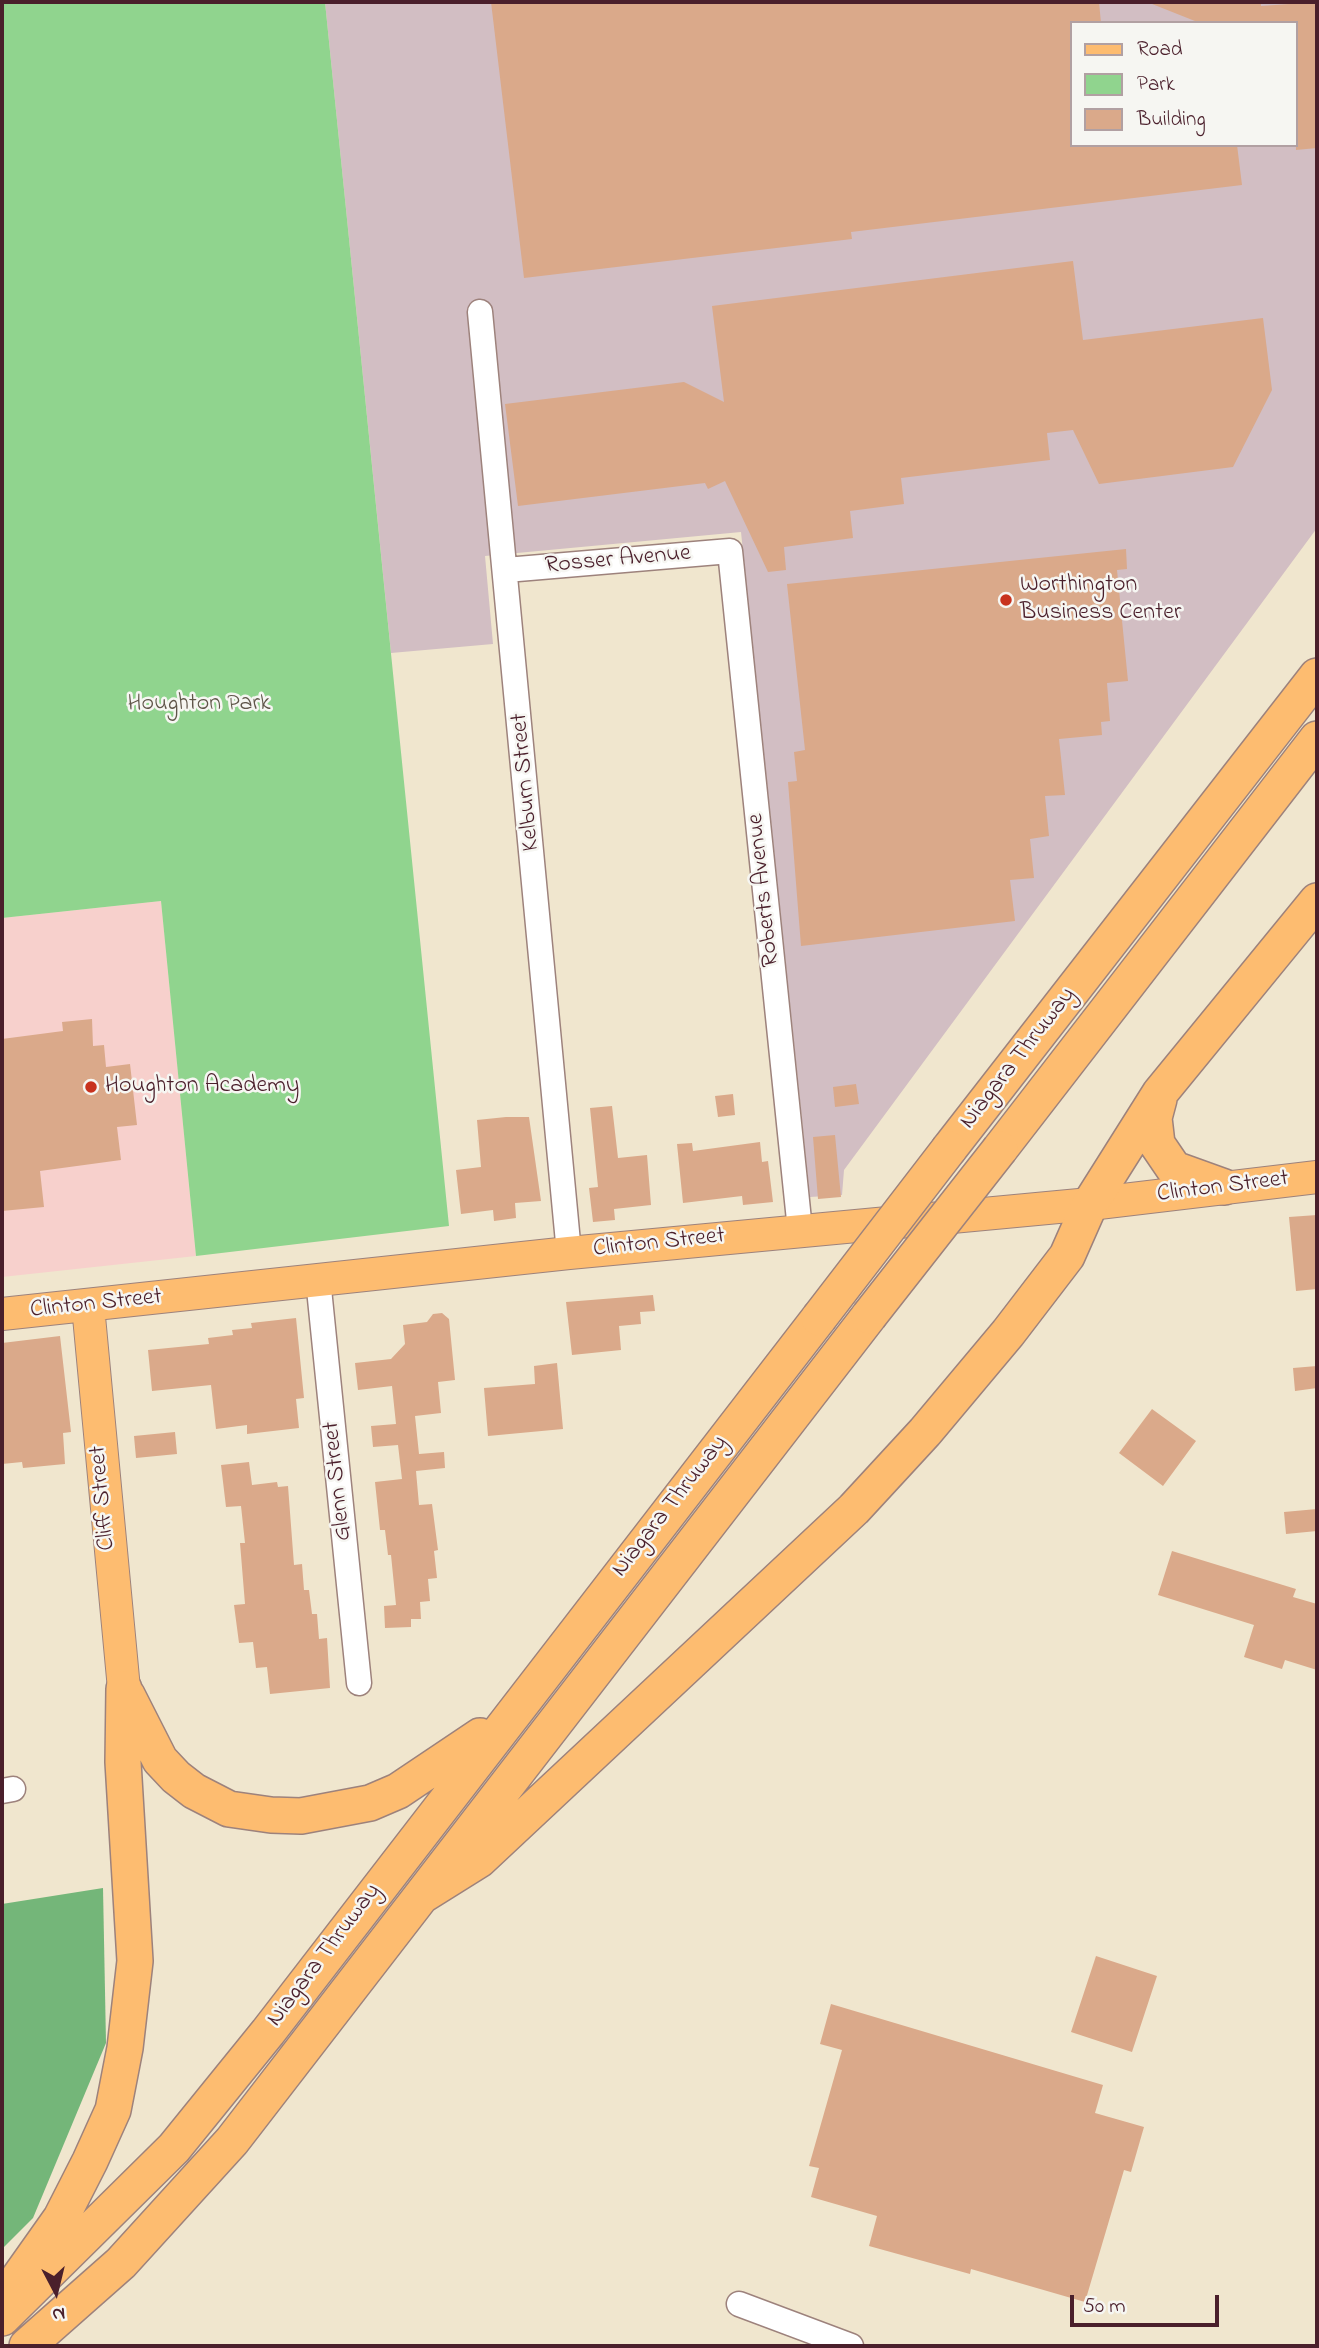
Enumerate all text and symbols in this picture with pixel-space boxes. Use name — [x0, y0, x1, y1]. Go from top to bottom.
legend — [1070, 21, 1298, 147]
text: Road — [1137, 35, 1183, 65]
text: Park — [1137, 70, 1175, 100]
text: Building — [1137, 105, 1206, 135]
street label: Rosser Avenue — [544, 540, 692, 582]
place label: Worthington Business Center — [1020, 572, 1181, 628]
marker: Worthington Business Center — [998, 592, 1014, 608]
park label: Houghton Park — [127, 691, 271, 719]
street label: Kelburn Street — [507, 712, 547, 852]
street label: Roberts Avenue — [743, 812, 787, 968]
street label: Niagara Thruway — [955, 982, 1083, 1136]
place label: Houghton Academy — [105, 1073, 299, 1101]
marker: Houghton Academy — [83, 1079, 99, 1095]
street label: Clinton Street — [1156, 1166, 1290, 1210]
street label: Clinton Street — [592, 1223, 726, 1265]
street label: Clinton Street — [29, 1284, 163, 1326]
street label: Glenn Street — [318, 1420, 360, 1542]
street label: Niagara Thruway — [607, 1430, 735, 1584]
street label: Cliff Street — [85, 1444, 123, 1552]
street label: Niagara Thruway — [262, 1879, 388, 2033]
north arrow — [21, 2257, 91, 2327]
scale bar — [1074, 2282, 1223, 2326]
text: 50 m — [1083, 2292, 1126, 2322]
text: N — [51, 2299, 67, 2328]

